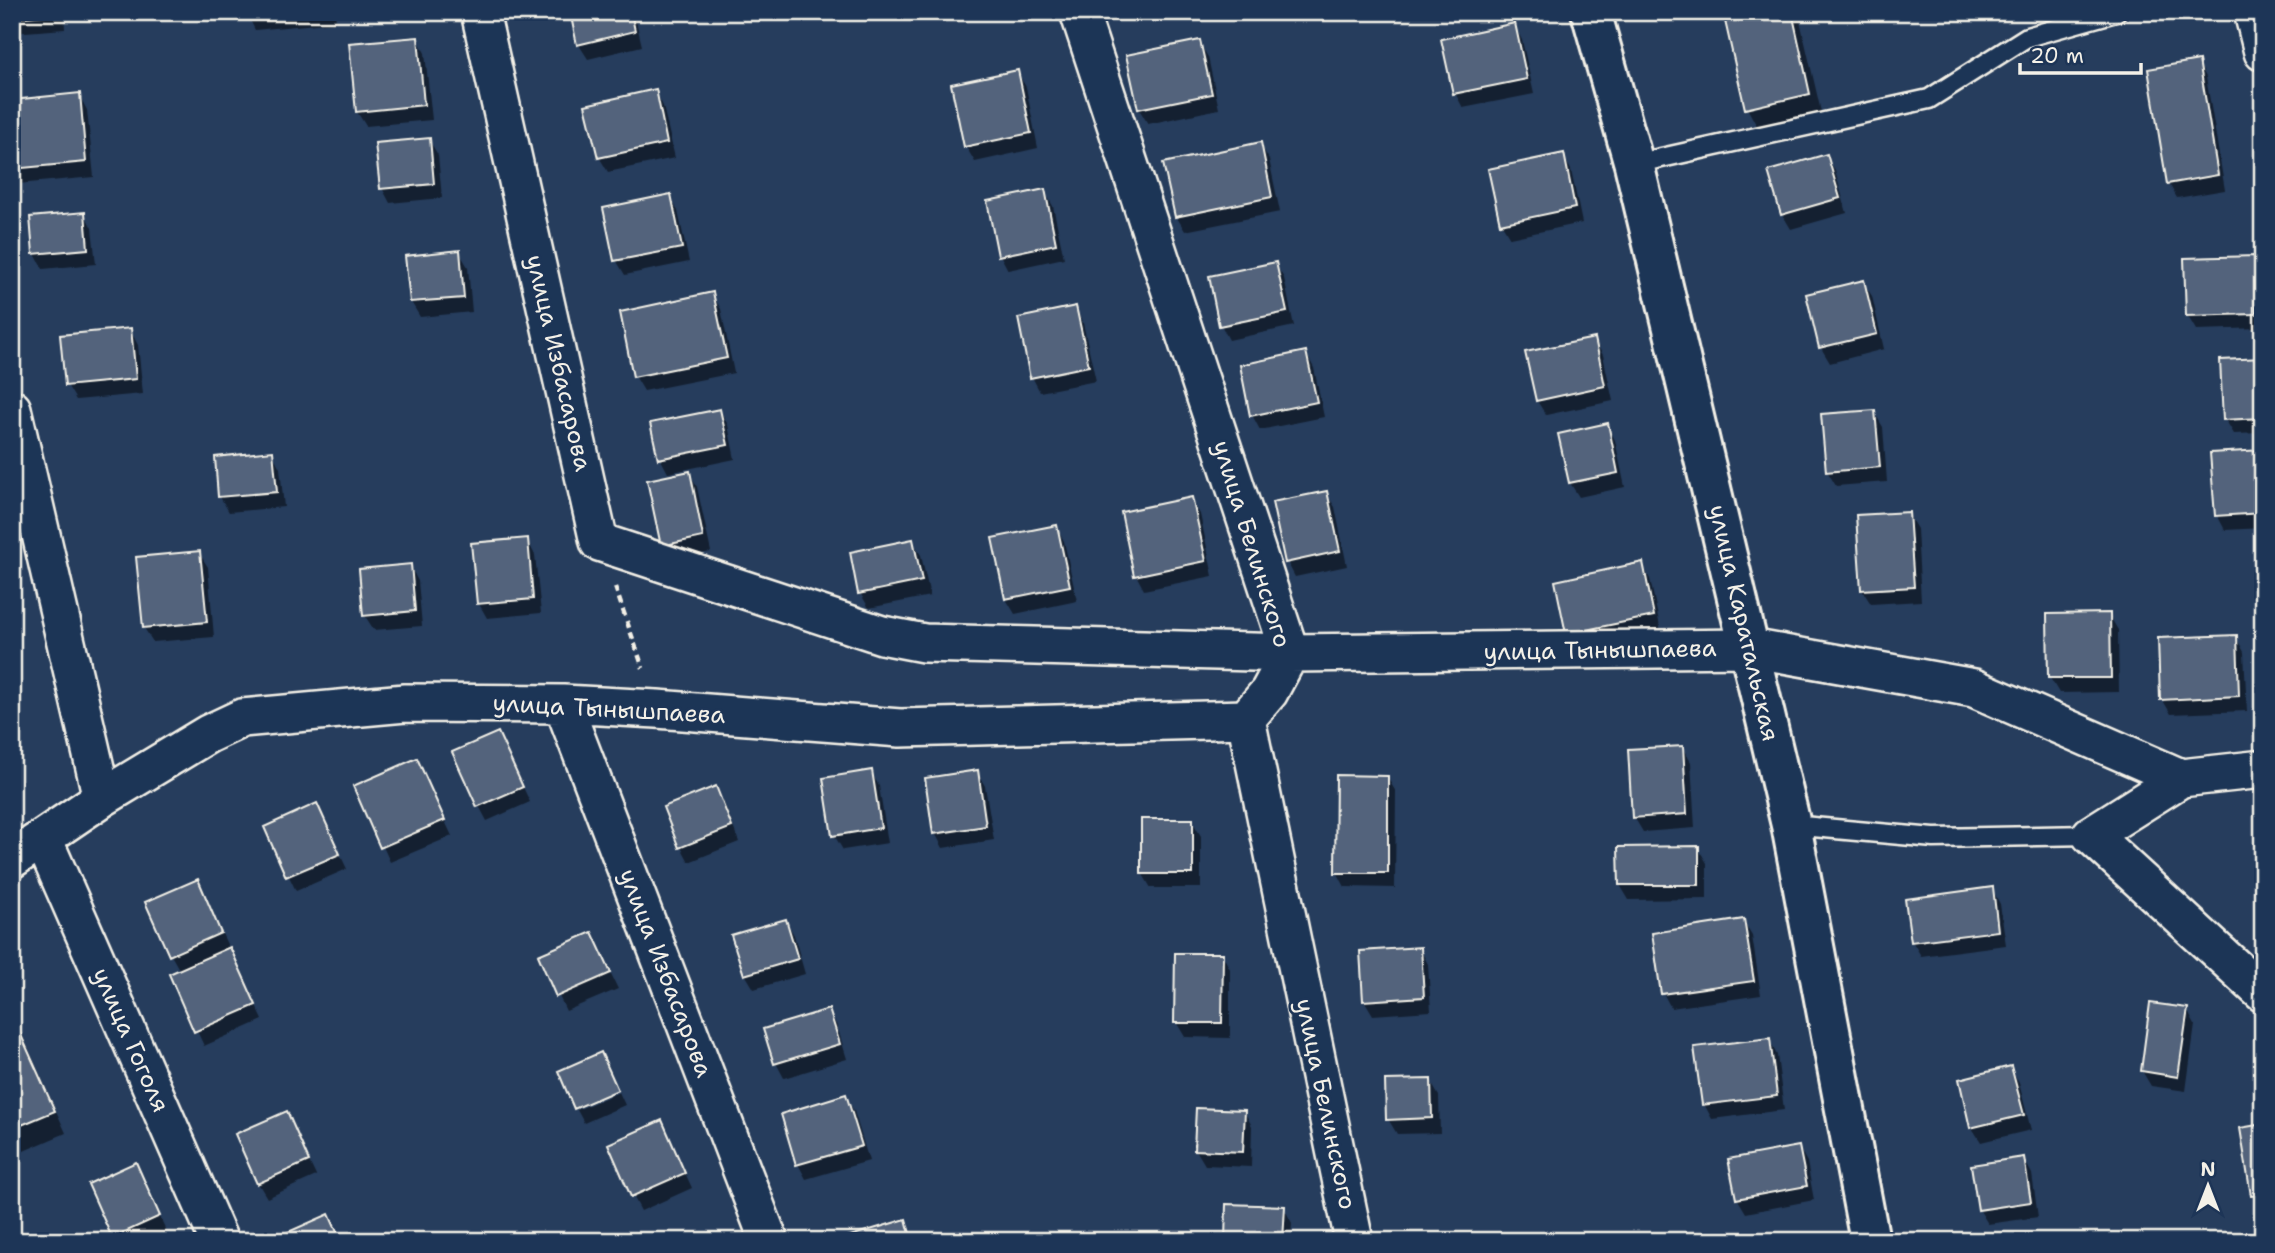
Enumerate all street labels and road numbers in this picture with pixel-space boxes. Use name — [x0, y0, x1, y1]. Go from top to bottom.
street label: улица Избасарова — [519, 252, 599, 474]
street label: улица Белинского — [1205, 437, 1299, 651]
street label: улица Каратальская — [1701, 502, 1787, 744]
street label: улица Тынышпаева — [1483, 632, 1717, 668]
street label: улица Тынышпаева — [492, 687, 726, 731]
street label: улица Избасарова — [611, 864, 721, 1082]
street label: улица Гоголя — [85, 963, 177, 1117]
street label: улица Белинского — [1288, 996, 1364, 1212]

